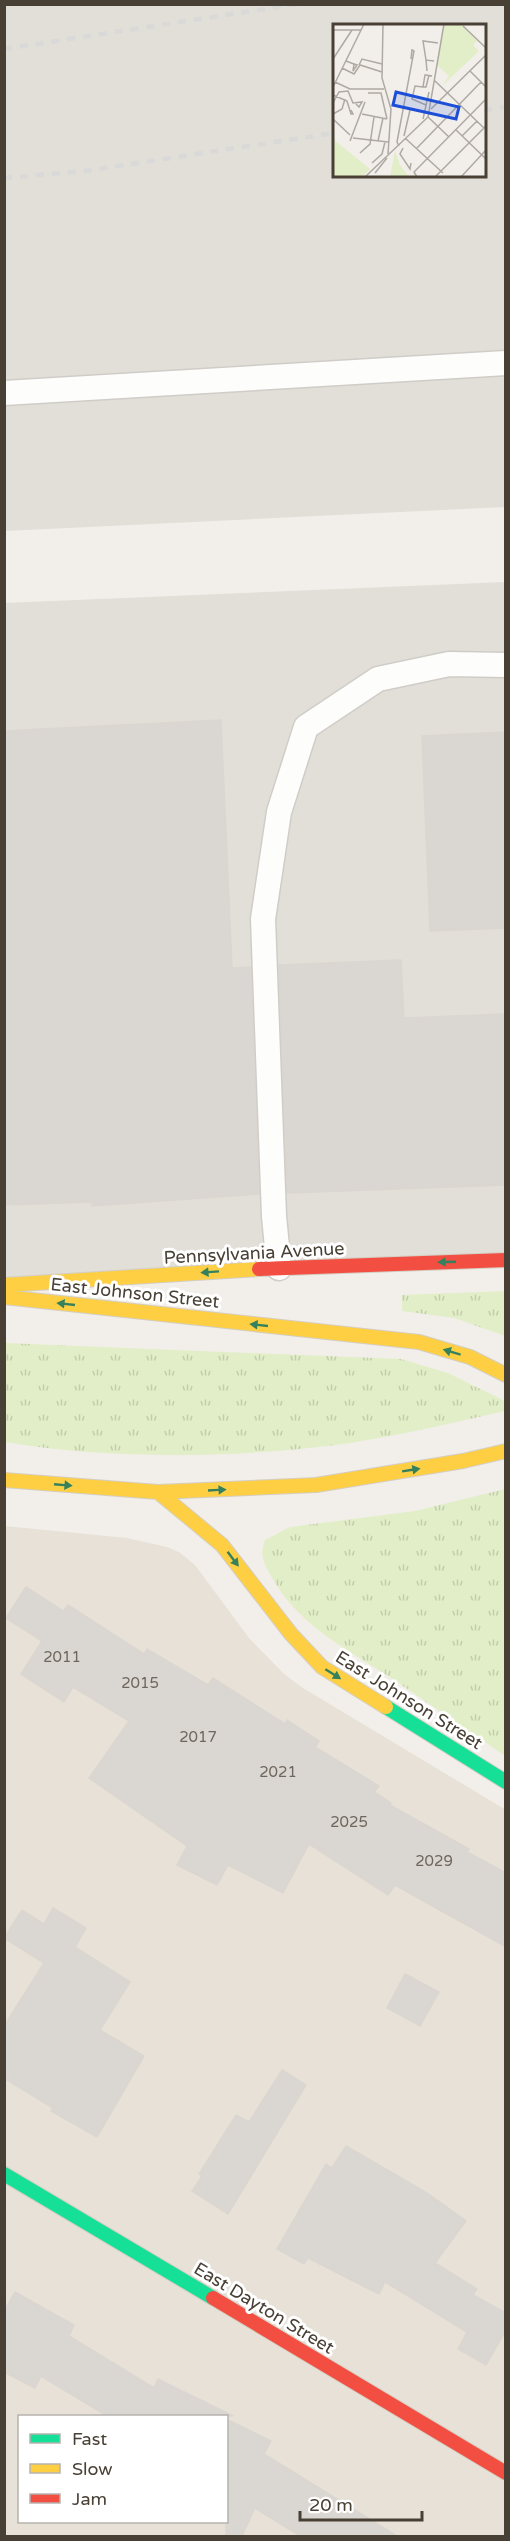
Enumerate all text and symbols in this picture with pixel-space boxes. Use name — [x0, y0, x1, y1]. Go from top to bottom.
inset map — [333, 24, 486, 177]
street label: Pennsylvania Avenue — [163, 1237, 345, 1269]
one-way arrow — [438, 1258, 457, 1267]
one-way arrow — [201, 1268, 220, 1277]
street label: East Johnson Street — [50, 1273, 221, 1313]
one-way arrow — [56, 1299, 75, 1309]
one-way arrow — [250, 1320, 269, 1330]
one-way arrow — [443, 1347, 461, 1356]
one-way arrow — [401, 1465, 420, 1474]
one-way arrow — [53, 1480, 72, 1489]
one-way arrow — [207, 1485, 226, 1494]
one-way arrow — [227, 1551, 240, 1567]
street label: East Johnson Street — [331, 1646, 487, 1754]
house number: 2011 — [43, 1648, 81, 1666]
one-way arrow — [325, 1669, 341, 1680]
house number: 2015 — [121, 1674, 159, 1692]
house number: 2017 — [179, 1728, 217, 1746]
house number: 2021 — [259, 1763, 297, 1781]
house number: 2025 — [330, 1813, 368, 1831]
house number: 2029 — [415, 1852, 453, 1870]
street label: East Dayton Street — [190, 2257, 338, 2359]
legend — [18, 2415, 228, 2523]
text: Fast — [72, 2428, 107, 2450]
text: Slow — [72, 2458, 113, 2480]
scale bar — [300, 2484, 422, 2522]
text: Jam — [72, 2488, 107, 2510]
text: 20 m — [309, 2494, 353, 2516]

